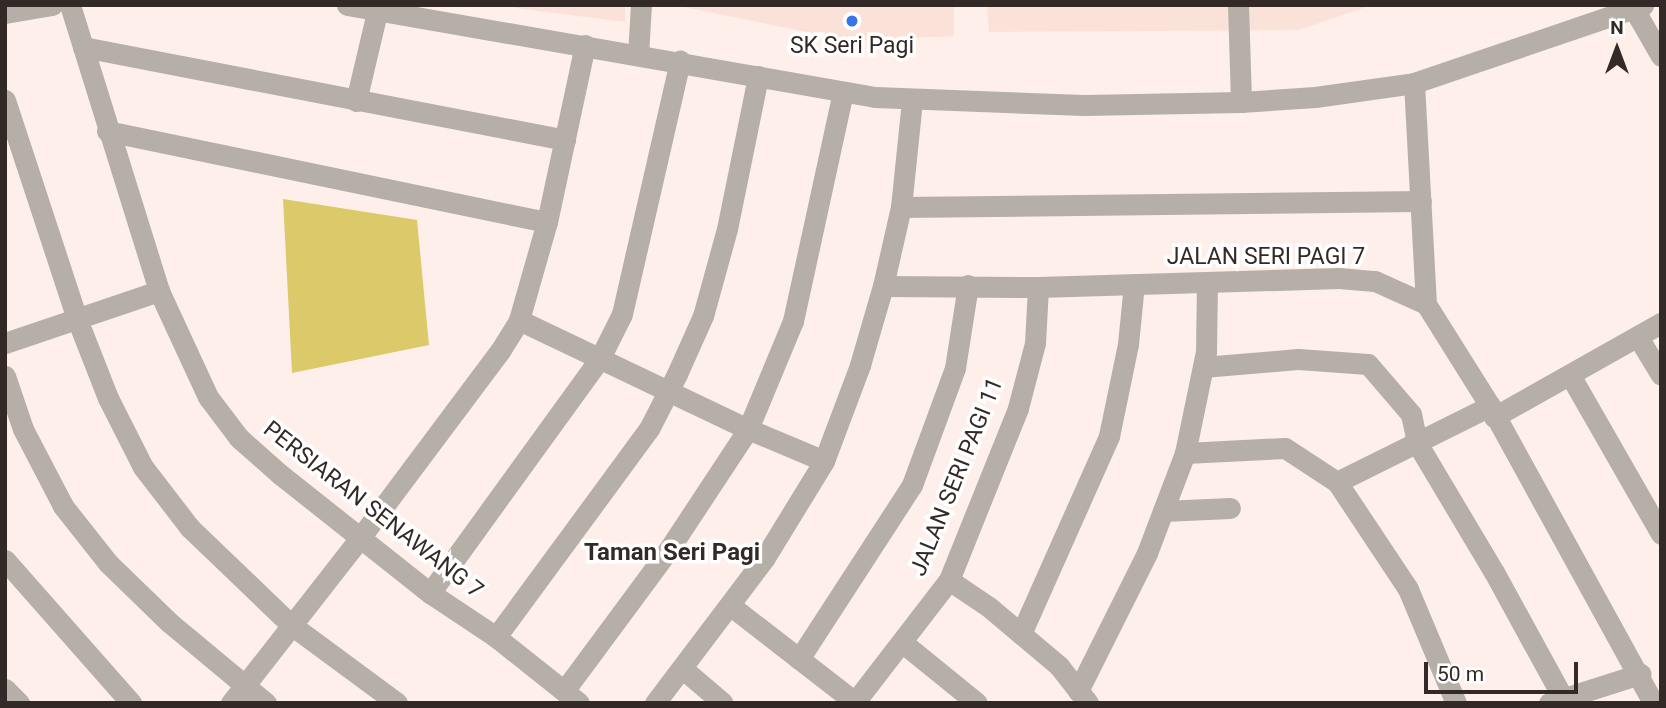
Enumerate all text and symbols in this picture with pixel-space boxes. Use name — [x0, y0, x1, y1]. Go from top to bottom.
marker: SK Seri Pagi — [844, 13, 860, 29]
north arrow — [1582, 14, 1652, 84]
text: N — [1610, 16, 1624, 39]
place label: SK Seri Pagi — [790, 32, 914, 60]
street label: JALAN SERI PAGI 7 — [1167, 243, 1365, 271]
street label: JALAN SERI PAGI 11 — [905, 374, 1009, 580]
street label: PERSIARAN SENAWANG 7 — [258, 416, 488, 604]
district label: Taman Seri Pagi — [584, 539, 760, 567]
scale bar — [1428, 648, 1582, 692]
text: 50 m — [1437, 662, 1484, 686]

